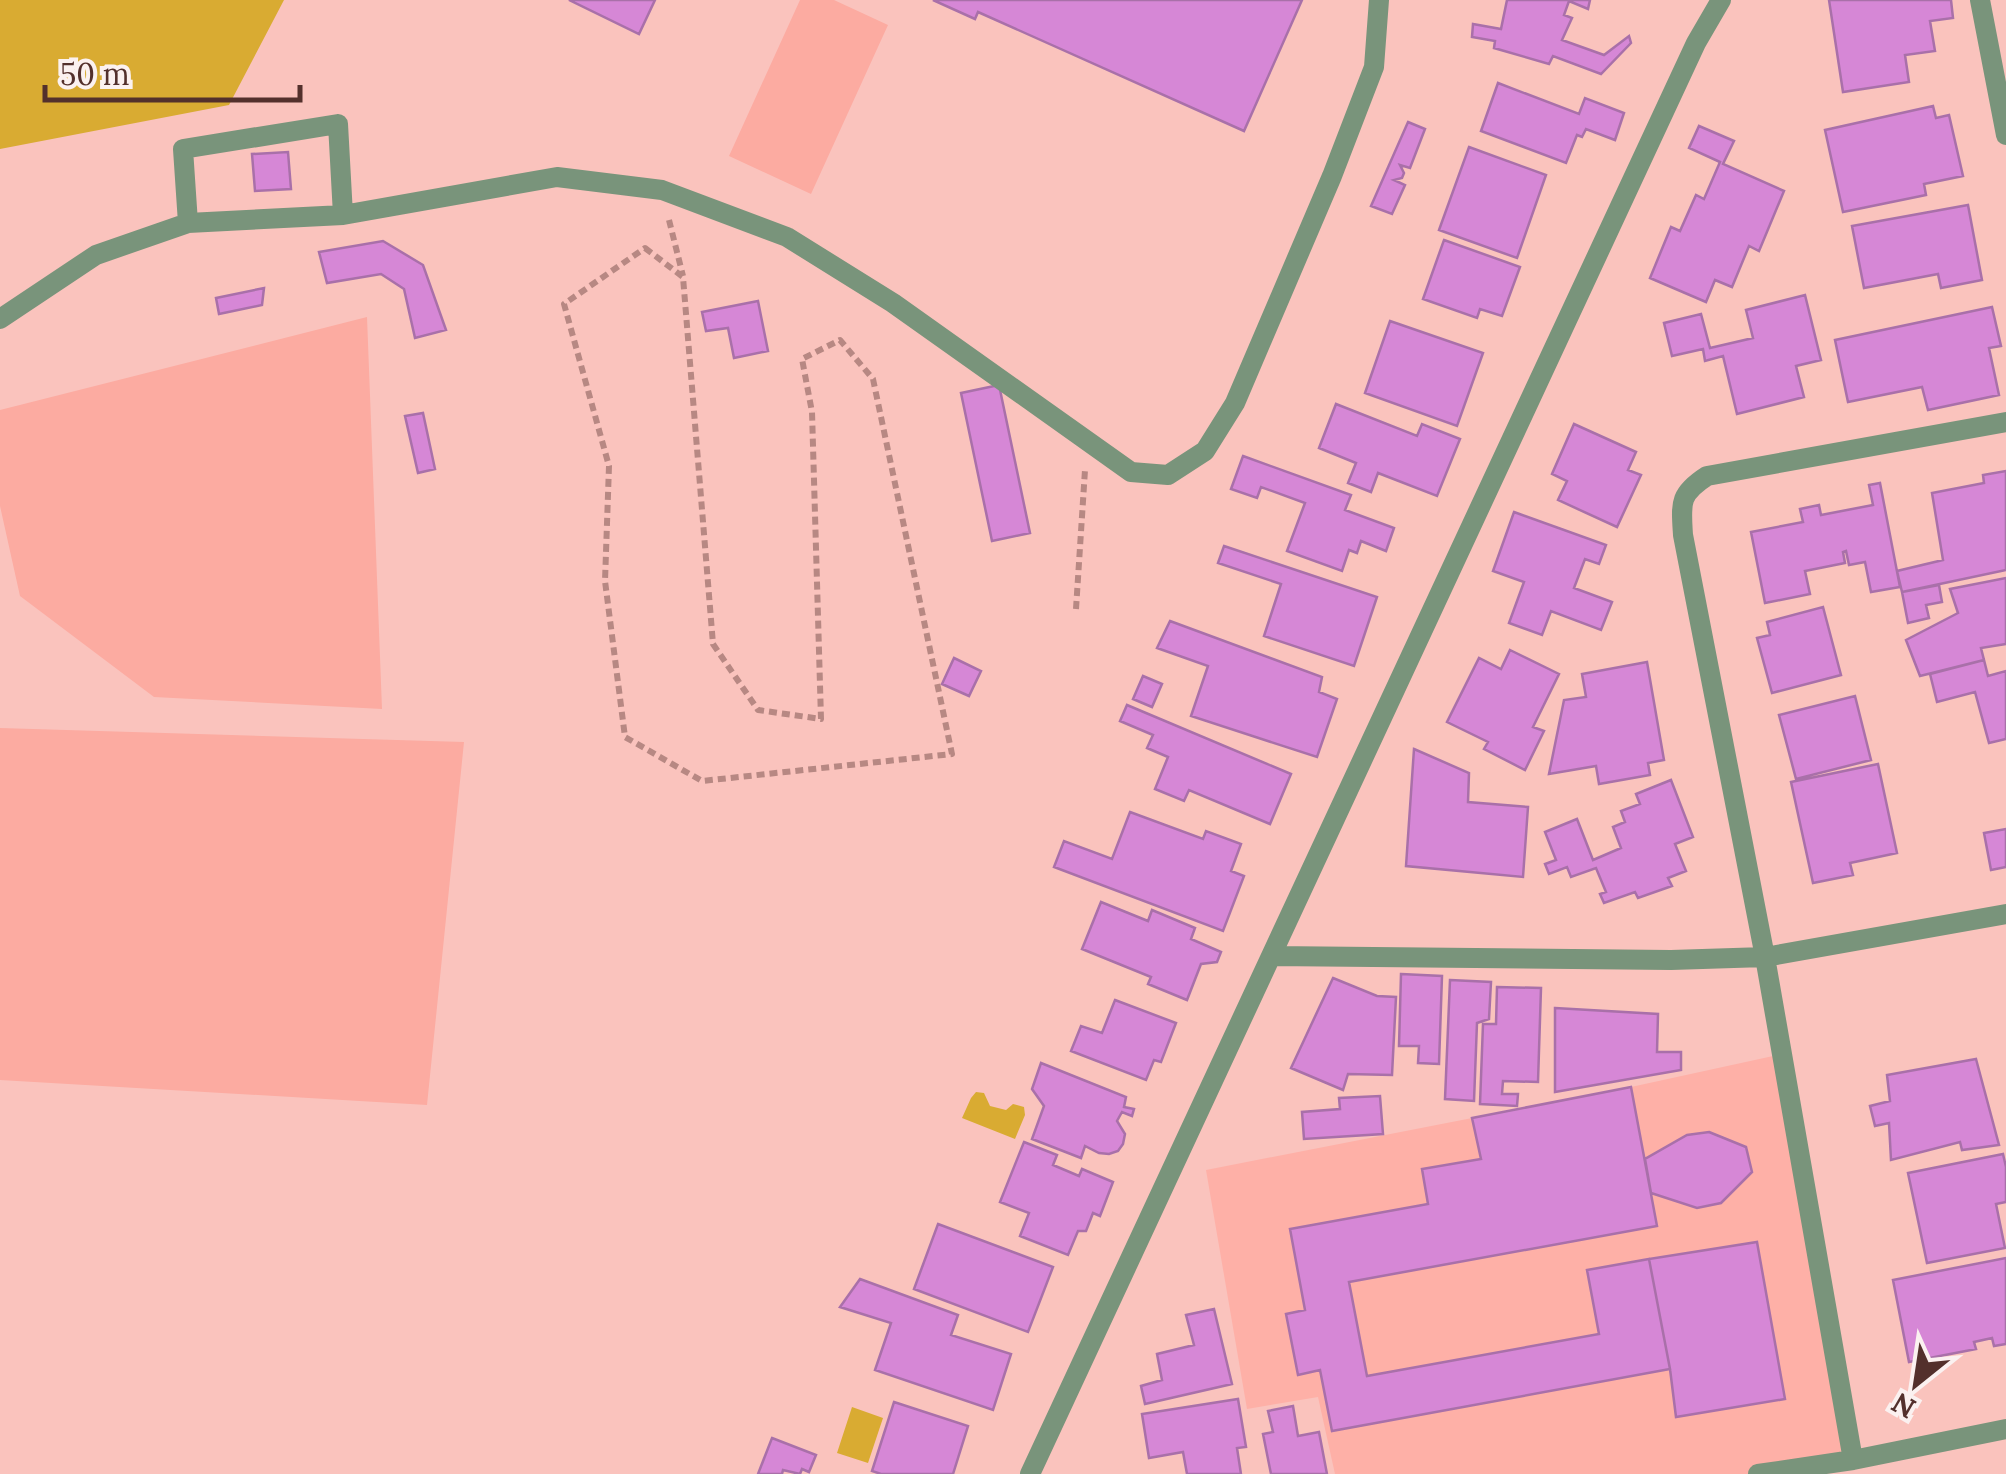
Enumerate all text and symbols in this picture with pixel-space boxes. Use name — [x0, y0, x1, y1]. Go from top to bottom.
scale bar — [45, 40, 300, 102]
text: 50 m — [60, 55, 130, 93]
north arrow — [1866, 1334, 1966, 1434]
text: N — [1885, 1385, 1922, 1427]

